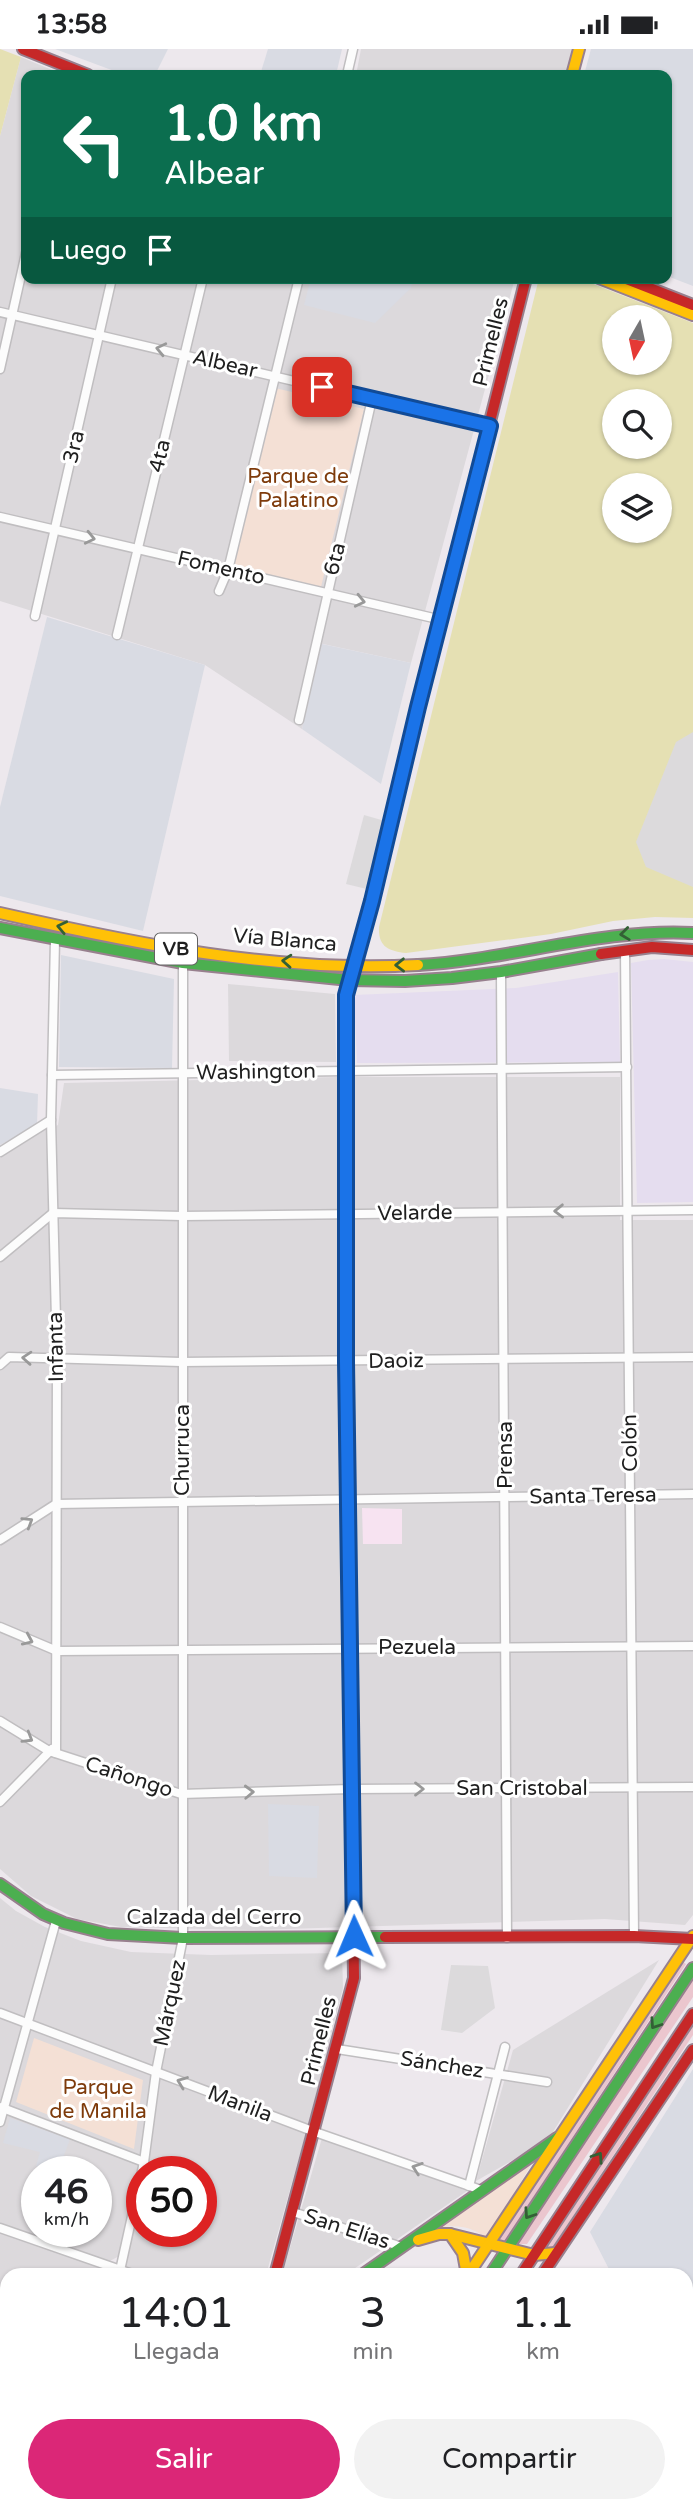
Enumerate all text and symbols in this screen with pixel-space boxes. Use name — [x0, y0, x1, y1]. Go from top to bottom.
text: 13:58 — [35, 9, 107, 40]
text: 1.0 km — [164, 95, 323, 154]
icon: left — [49, 98, 140, 189]
text: Albear — [164, 155, 264, 193]
icon: arrive — [141, 231, 179, 269]
text: Luego — [49, 235, 127, 266]
street label: Primelles — [468, 295, 514, 389]
north arrow — [602, 305, 672, 375]
map controls — [602, 305, 672, 543]
one-way arrow — [155, 343, 167, 358]
street label: Albear — [190, 344, 260, 384]
pin — [292, 357, 352, 417]
icon: arrive — [303, 368, 341, 406]
button: search — [602, 389, 672, 459]
street label: 3ra — [58, 428, 90, 466]
street label: 4ta — [144, 437, 176, 475]
park label: Parque de Palatino — [247, 464, 349, 513]
button: layers — [602, 473, 672, 543]
one-way arrow — [84, 530, 96, 544]
street label: 6ta — [319, 540, 351, 578]
street label: Fomento — [175, 546, 267, 590]
one-way arrow — [353, 593, 365, 607]
one-way arrow — [56, 921, 68, 936]
street label: Vía Blanca — [232, 923, 338, 957]
one-way arrow — [619, 927, 631, 942]
road number: VB — [155, 934, 197, 965]
one-way arrow — [281, 954, 292, 969]
one-way arrow — [394, 958, 405, 973]
street label: Washington — [196, 1058, 316, 1086]
street label: Velarde — [377, 1200, 453, 1226]
one-way arrow — [553, 1203, 564, 1219]
street label: Infanta — [43, 1312, 69, 1382]
street label: Daoiz — [368, 1348, 424, 1374]
one-way arrow — [21, 1351, 32, 1366]
street label: Churruca — [170, 1404, 195, 1496]
street label: Colón — [617, 1414, 643, 1472]
street label: Prensa — [493, 1421, 518, 1489]
street label: Santa Teresa — [529, 1482, 657, 1510]
one-way arrow — [21, 1518, 34, 1531]
one-way arrow — [22, 1631, 34, 1645]
street label: Pezuela — [378, 1635, 456, 1660]
one-way arrow — [20, 1730, 33, 1743]
street label: Cañongo — [82, 1751, 176, 1803]
street label: San Cristobal — [456, 1776, 588, 1801]
one-way arrow — [414, 1781, 425, 1797]
one-way arrow — [244, 1784, 255, 1799]
position arrow — [317, 1899, 391, 1973]
street label: Calzada del Cerro — [127, 1905, 301, 1930]
street label: Márquez — [149, 1957, 191, 2049]
street label: Primelles — [296, 1994, 342, 2088]
one-way arrow — [650, 2017, 663, 2030]
street label: Sánchez — [399, 2046, 485, 2084]
park label: Parque de Manila — [49, 2075, 147, 2124]
one-way arrow — [177, 2076, 189, 2090]
street label: Manila — [204, 2080, 276, 2128]
one-way arrow — [590, 2152, 602, 2165]
speed limit sign: 50 — [126, 2156, 217, 2247]
one-way arrow — [411, 2162, 423, 2176]
text: 46 — [45, 2171, 88, 2213]
street label: San Elías — [301, 2203, 393, 2255]
one-way arrow — [525, 2206, 538, 2219]
text: km/h — [44, 2208, 89, 2230]
text: 14:01 — [118, 2288, 234, 2339]
text: 3 — [360, 2288, 386, 2339]
text: 1.1 — [511, 2288, 575, 2339]
text: Llegada — [133, 2338, 220, 2366]
text: min — [352, 2338, 393, 2366]
text: km — [526, 2338, 560, 2366]
button: Salir — [28, 2419, 340, 2499]
button: Compartir — [354, 2419, 665, 2499]

